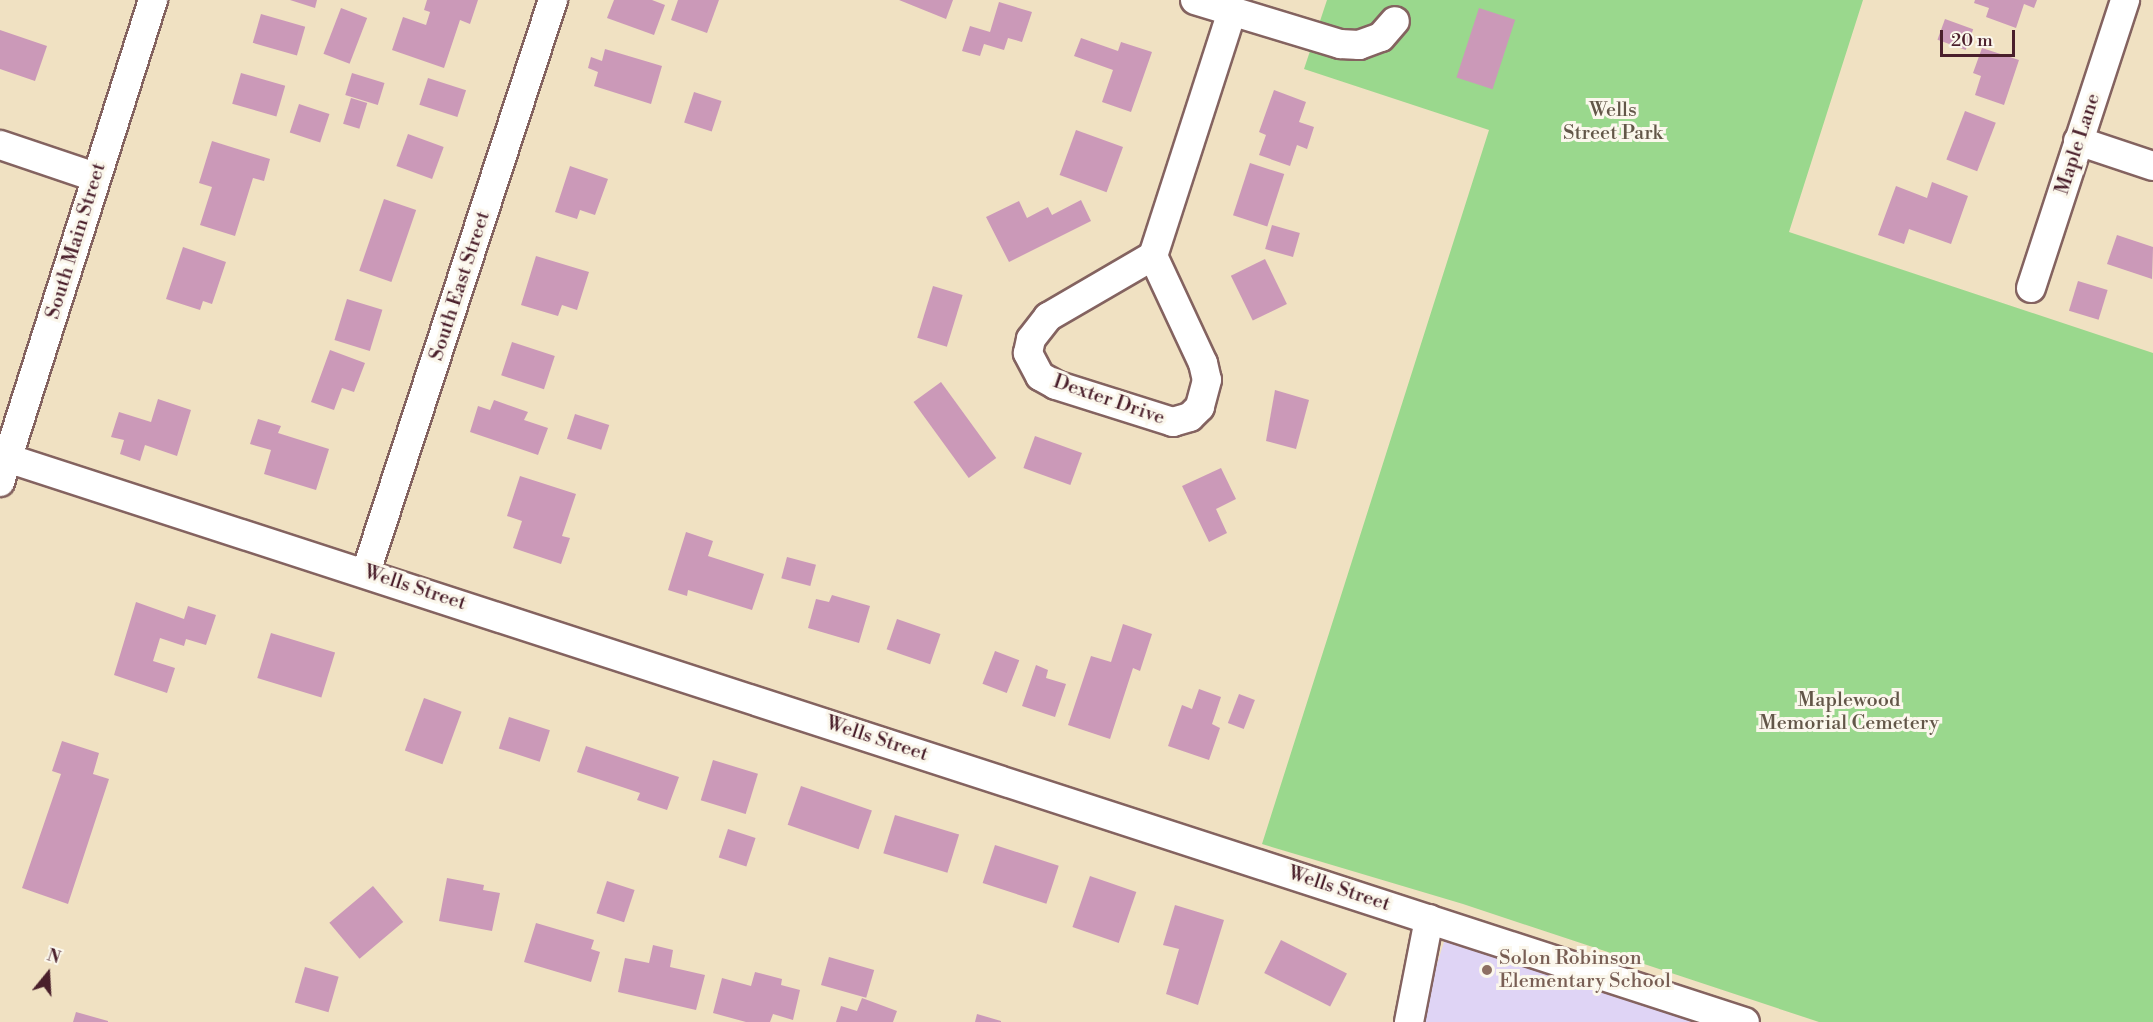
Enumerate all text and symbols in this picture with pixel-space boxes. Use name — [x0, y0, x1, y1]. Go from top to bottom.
scale bar — [1943, 18, 2018, 56]
text: 20 m — [1951, 29, 1993, 52]
street label: Maple Lane — [2050, 90, 2106, 198]
park label: Wells Street Park — [1563, 99, 1663, 146]
street label: South Main Street — [41, 160, 111, 322]
street label: South East Street — [425, 208, 495, 364]
street label: Dexter Drive — [1050, 370, 1168, 430]
street label: Wells Street — [361, 560, 469, 616]
park label: Maplewood Memorial Cemetery — [1759, 689, 1939, 736]
street label: Wells Street — [823, 711, 931, 767]
street label: Wells Street — [1285, 861, 1393, 917]
north arrow — [18, 944, 78, 1004]
text: N — [44, 945, 63, 968]
place label: Solon Robinson Elementary School — [1499, 946, 1671, 993]
marker: Solon Robinson Elementary School — [1480, 963, 1494, 977]

